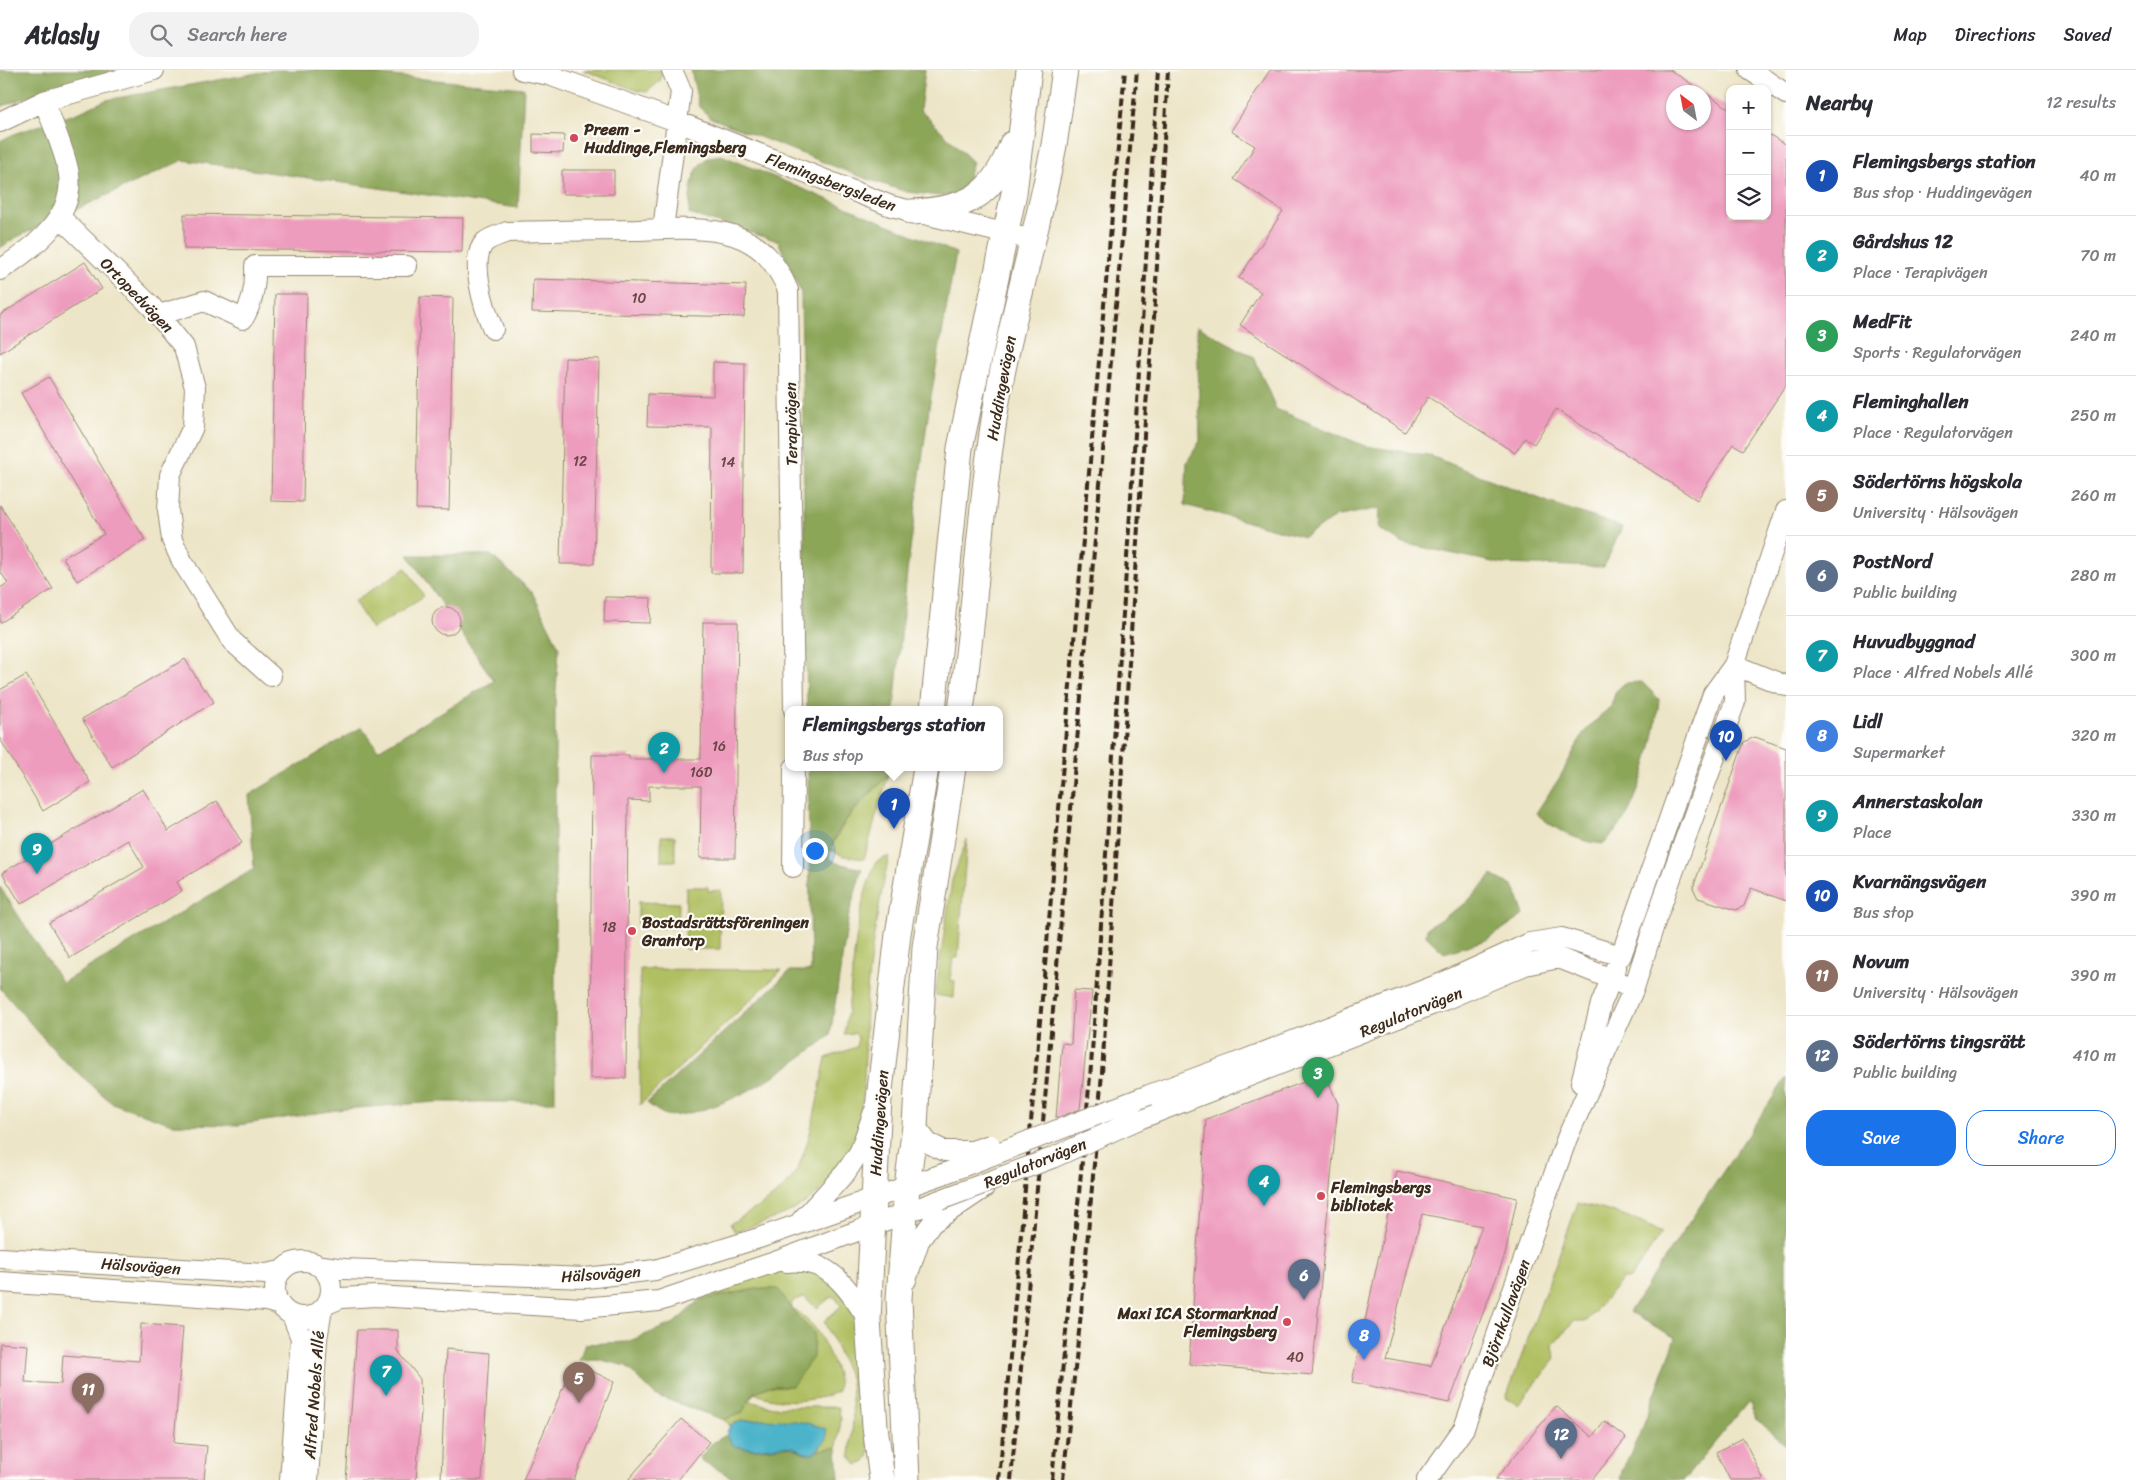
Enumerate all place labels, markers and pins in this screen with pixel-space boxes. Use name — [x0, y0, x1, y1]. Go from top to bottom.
place label: Preem - Huddinge,Flemingsberg — [583, 115, 747, 162]
marker: Preem - Huddinge,Flemingsberg — [568, 132, 580, 144]
pin: 10 — [1710, 720, 1742, 761]
pin: 2 — [648, 732, 680, 773]
pin: 1 — [878, 788, 910, 829]
pin: 9 — [21, 833, 53, 874]
place label: Bostadsrättsföreningen Grantorp — [641, 908, 809, 955]
marker: Bostadsrättsföreningen Grantorp — [626, 925, 638, 937]
pin: 3 — [1302, 1057, 1334, 1098]
pin: 4 — [1248, 1165, 1280, 1206]
place label: Flemingsbergs bibliotek — [1330, 1173, 1431, 1220]
marker: Flemingsbergs bibliotek — [1315, 1190, 1327, 1202]
pin: 6 — [1288, 1259, 1320, 1300]
place label: Maxi ICA Stormarknad Flemingsberg — [1117, 1299, 1279, 1346]
marker: Maxi ICA Stormarknad Flemingsberg — [1281, 1316, 1293, 1328]
pin: 8 — [1348, 1319, 1380, 1360]
pin: 7 — [370, 1355, 402, 1396]
pin: 5 — [563, 1362, 595, 1403]
pin: 11 — [72, 1373, 104, 1414]
pin: 12 — [1545, 1418, 1577, 1459]

